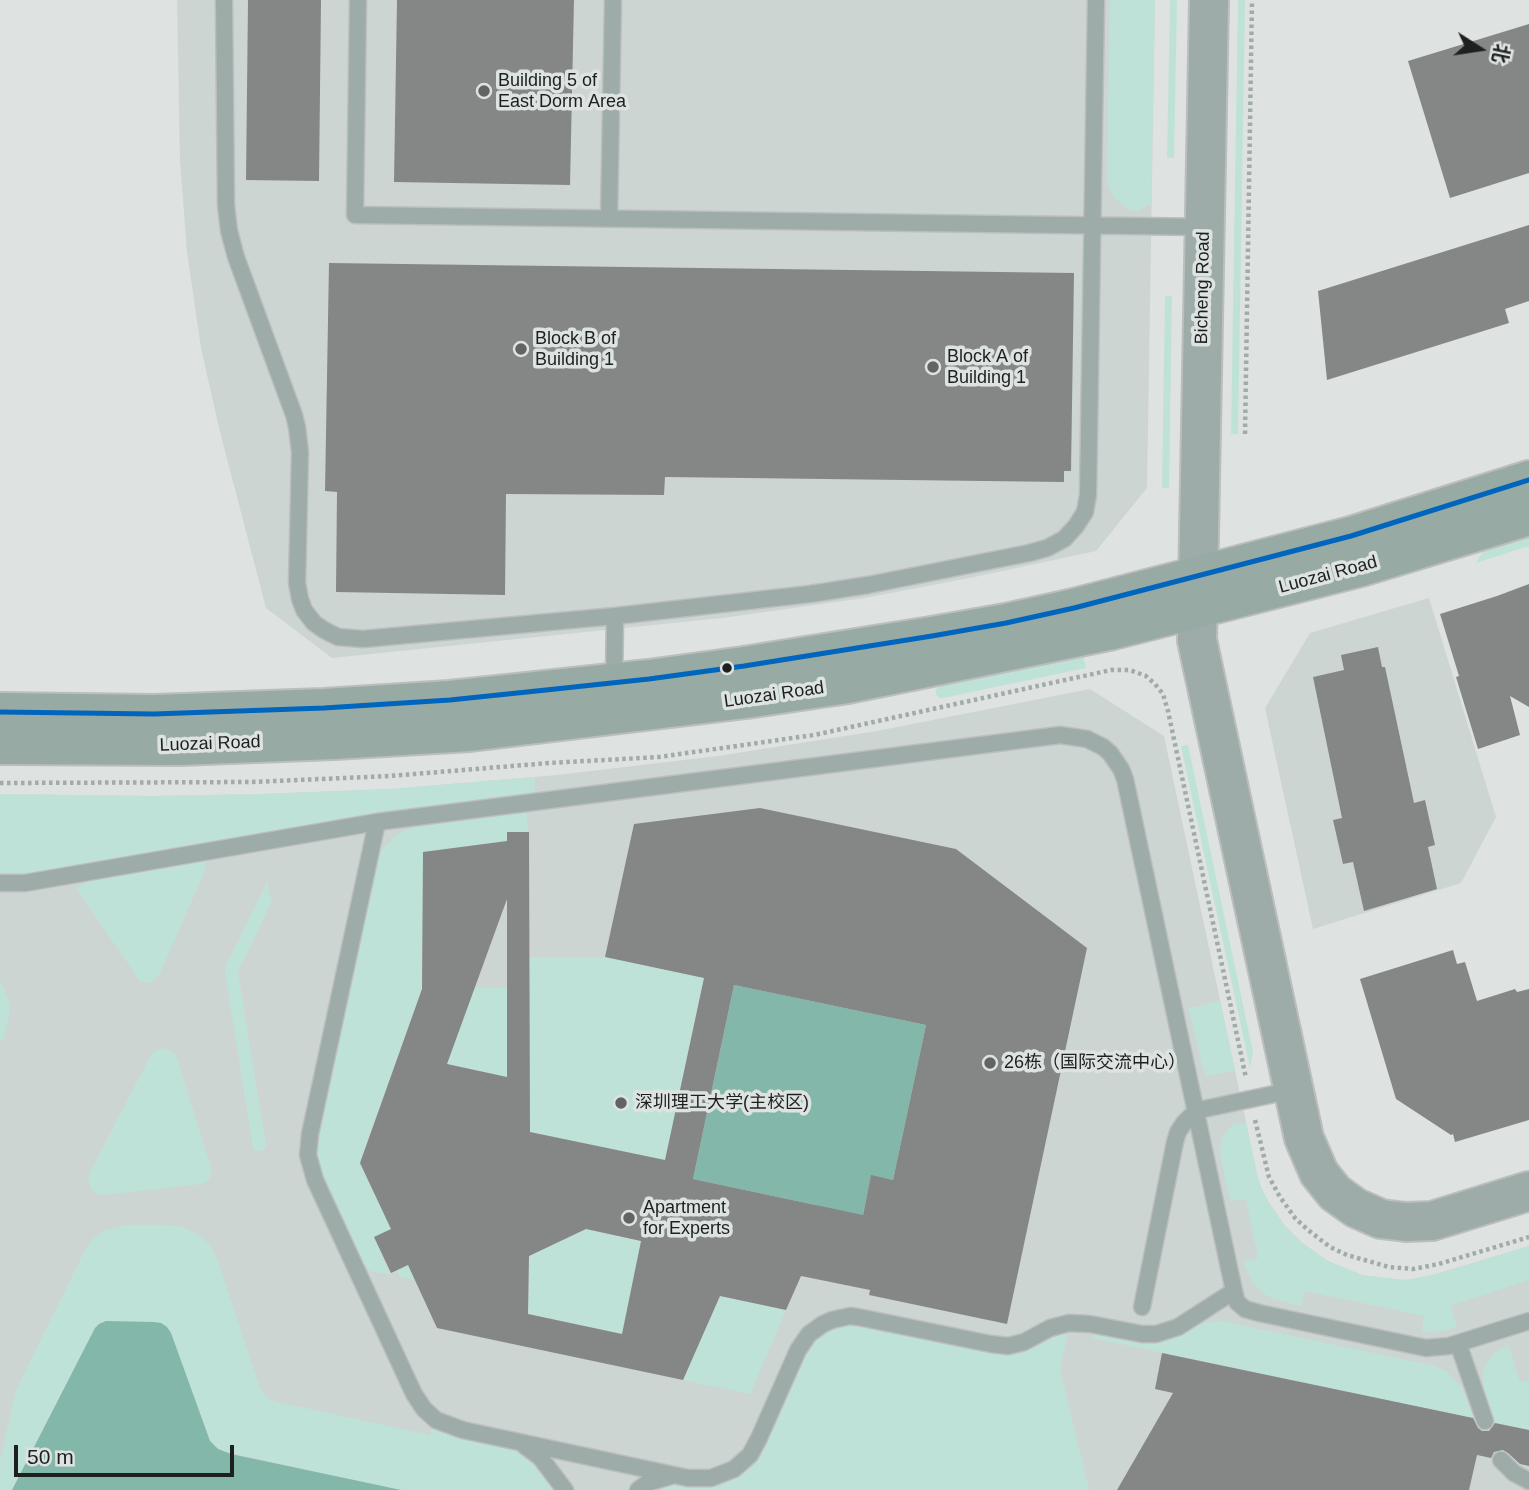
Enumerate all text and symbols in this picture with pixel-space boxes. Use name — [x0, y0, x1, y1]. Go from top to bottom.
north arrow — [1445, 14, 1515, 84]
text: 北 — [1489, 42, 1513, 65]
place label: Building 5 of East Dorm Area — [498, 70, 626, 112]
marker: Building 5 of East Dorm Area — [476, 83, 492, 99]
street label: Bicheng Road — [1191, 231, 1215, 345]
place label: Block B of Building 1 — [535, 328, 616, 370]
marker: Block B of Building 1 — [513, 341, 529, 357]
place label: Block A of Building 1 — [947, 346, 1028, 388]
marker: Block A of Building 1 — [925, 359, 941, 375]
street label: Luozai Road — [1276, 551, 1380, 599]
unlabelled marker — [720, 661, 734, 675]
street label: Luozai Road — [722, 677, 826, 713]
street label: Luozai Road — [159, 731, 261, 757]
place label: 26栋（国际交流中心） — [1004, 1052, 1186, 1074]
marker: 26栋（国际交流中心） — [982, 1055, 998, 1071]
place label: 深圳理工大学(主校区) — [635, 1092, 809, 1114]
marker: 深圳理工大学(主校区) — [613, 1095, 629, 1111]
place label: Apartment for Experts — [643, 1197, 730, 1240]
marker: Apartment for Experts — [621, 1210, 637, 1226]
scale bar — [18, 1430, 238, 1474]
text: 50 m — [27, 1445, 74, 1468]

